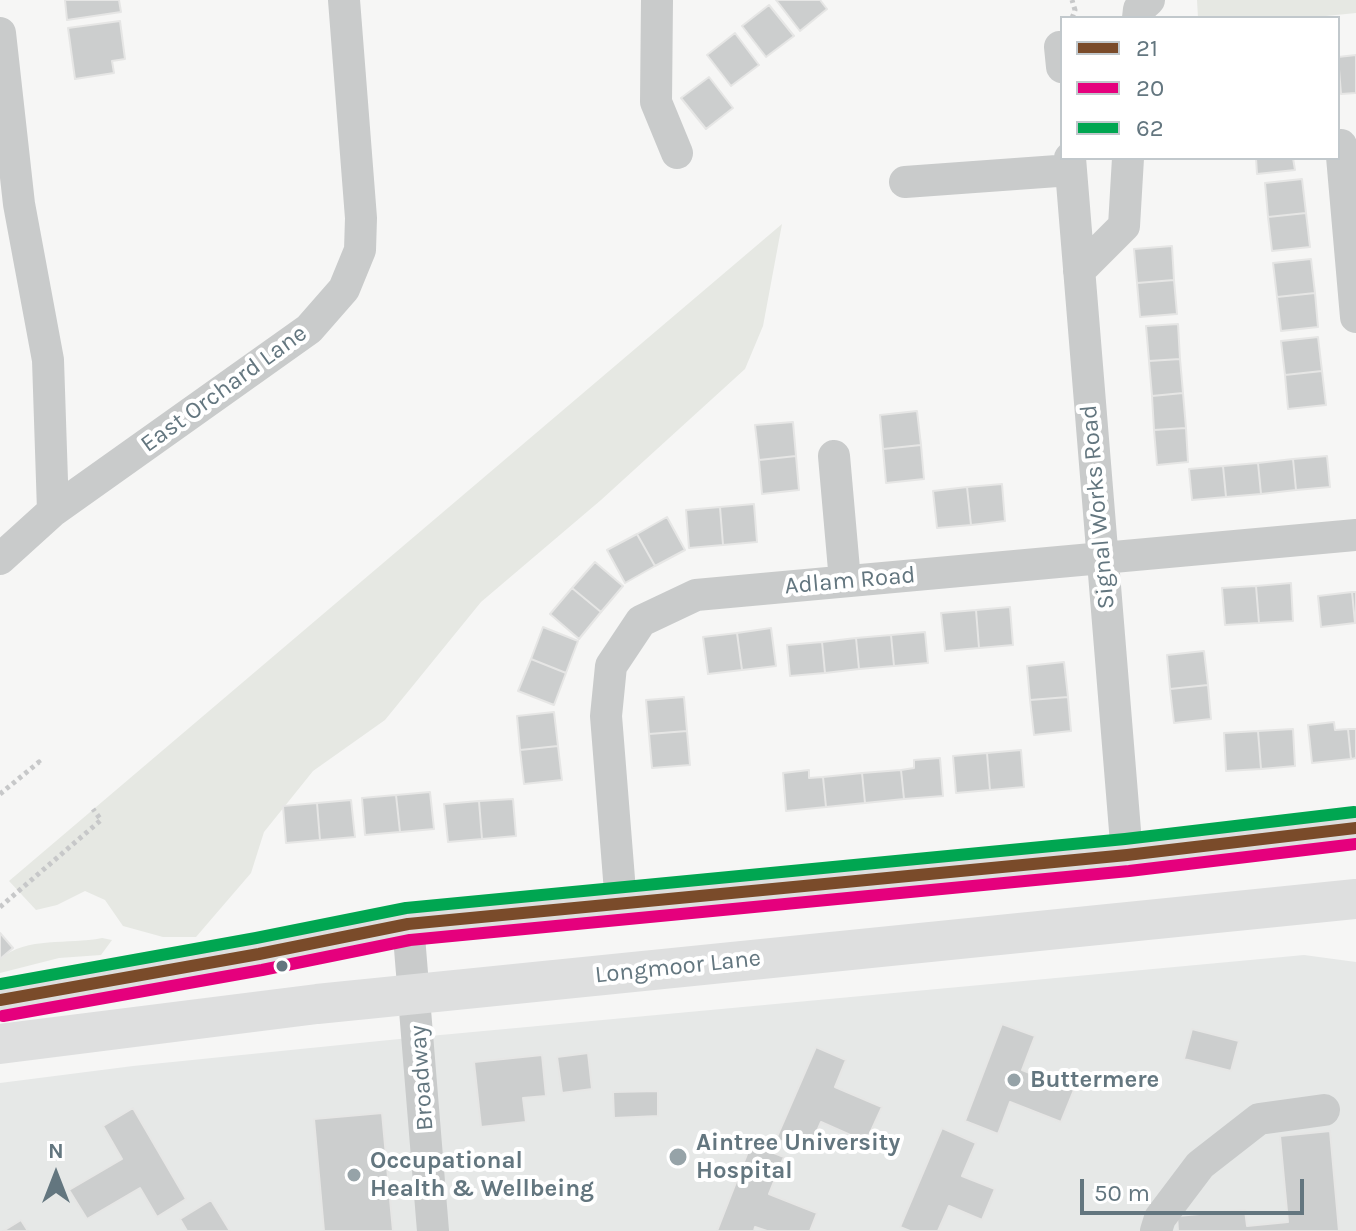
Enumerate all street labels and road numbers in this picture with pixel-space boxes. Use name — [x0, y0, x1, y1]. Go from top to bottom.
street label: East Orchard Lane — [135, 319, 313, 459]
street label: Signal Works Road — [1075, 404, 1121, 610]
street label: Adlam Road — [783, 561, 917, 601]
street label: Longmoor Lane — [594, 944, 762, 990]
street label: Broadway — [404, 1024, 440, 1132]

